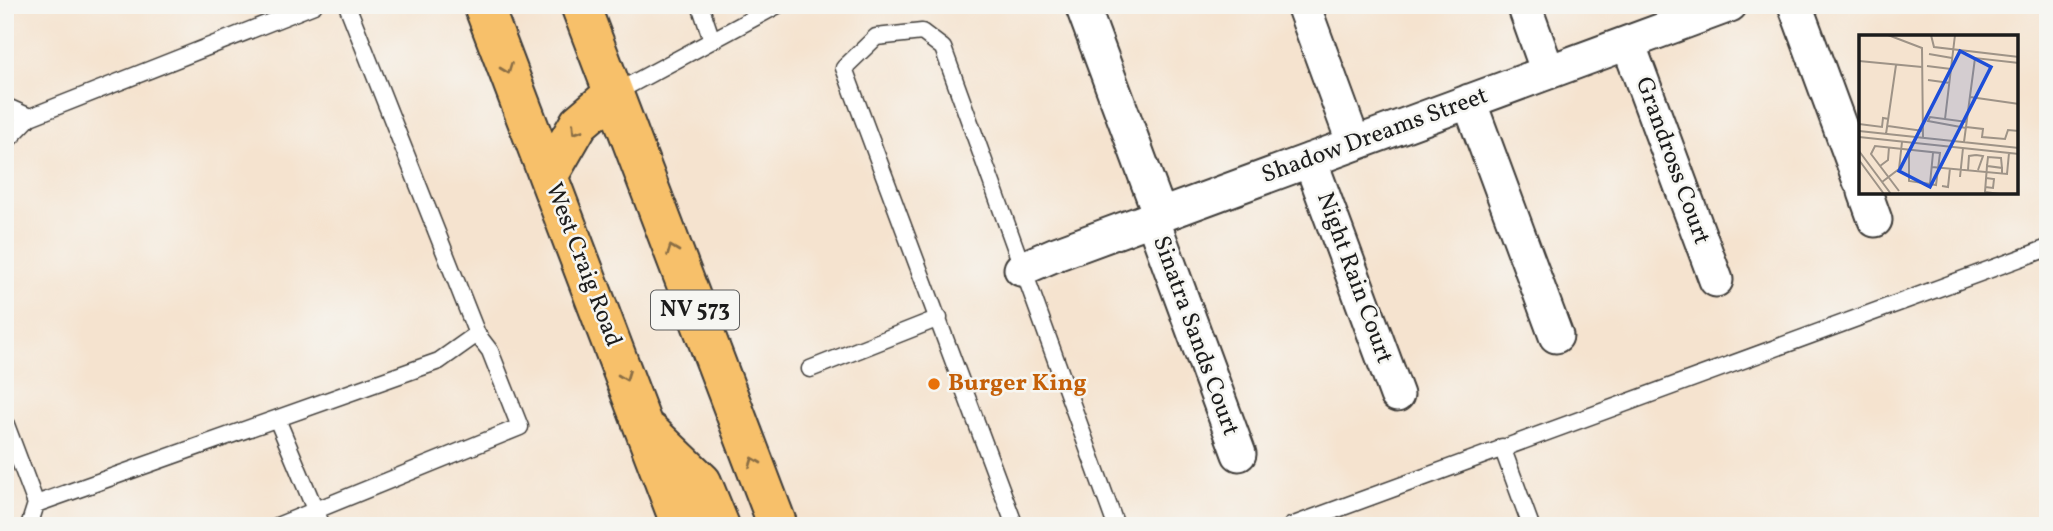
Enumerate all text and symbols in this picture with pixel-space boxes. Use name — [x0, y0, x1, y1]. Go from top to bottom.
inset map — [1859, 35, 2018, 194]
one-way arrow — [499, 62, 513, 74]
street label: Grandross Court — [1626, 72, 1718, 250]
street label: Shadow Dreams Street — [1257, 79, 1493, 193]
one-way arrow — [571, 122, 584, 135]
street label: West Craig Road — [536, 178, 630, 352]
street label: Night Rain Court — [1307, 188, 1401, 368]
street label: Sinatra Sands Court — [1143, 231, 1247, 441]
one-way arrow — [667, 244, 681, 256]
road number: NV 573 — [651, 290, 739, 330]
place label: Burger King — [948, 367, 1087, 401]
one-way arrow — [617, 370, 631, 382]
marker: Burger King — [926, 376, 942, 392]
one-way arrow — [748, 457, 762, 469]

